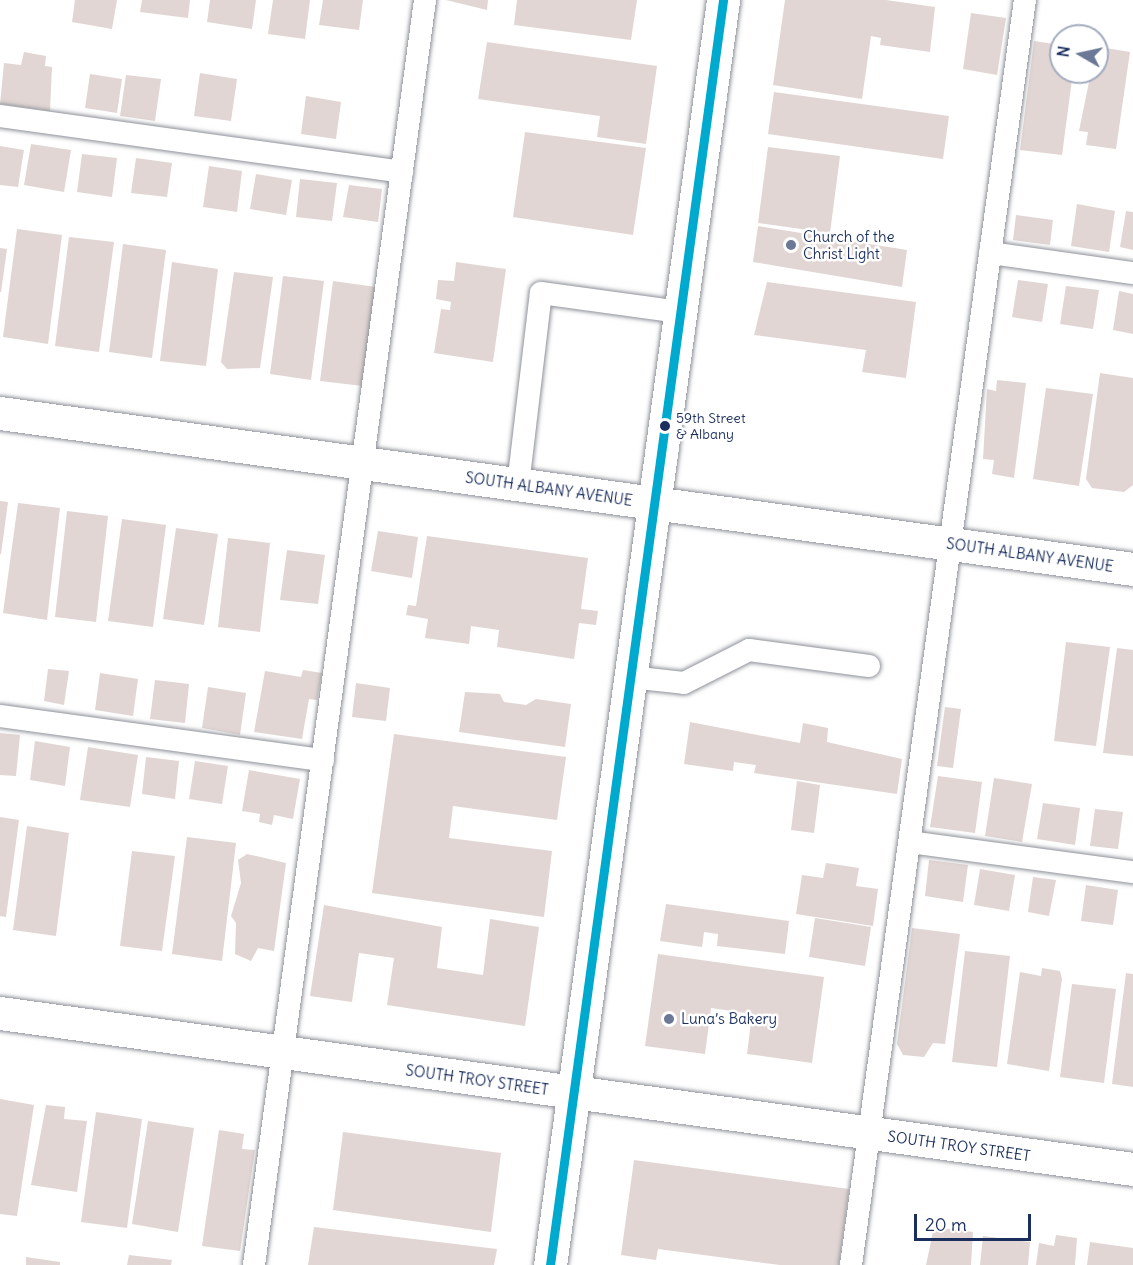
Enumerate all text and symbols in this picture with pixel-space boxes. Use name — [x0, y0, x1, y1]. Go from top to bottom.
north arrow — [1049, 24, 1109, 84]
text: N — [1052, 44, 1074, 59]
place label: Church of the Christ Light — [803, 227, 895, 262]
marker: Church of the Christ Light — [784, 238, 798, 252]
place label: 59th Street & Albany — [676, 410, 746, 442]
marker: 59th Street & Albany — [659, 420, 671, 432]
street label: SOUTH ALBANY AVENUE — [464, 468, 634, 510]
street label: SOUTH ALBANY AVENUE — [945, 534, 1115, 576]
place label: Luna’s Bakery — [681, 1010, 777, 1028]
marker: Luna’s Bakery — [662, 1012, 676, 1026]
street label: SOUTH TROY STREET — [404, 1061, 550, 1099]
street label: SOUTH TROY STREET — [886, 1127, 1032, 1165]
scale bar — [917, 1202, 1034, 1240]
text: 20 m — [925, 1213, 967, 1236]

